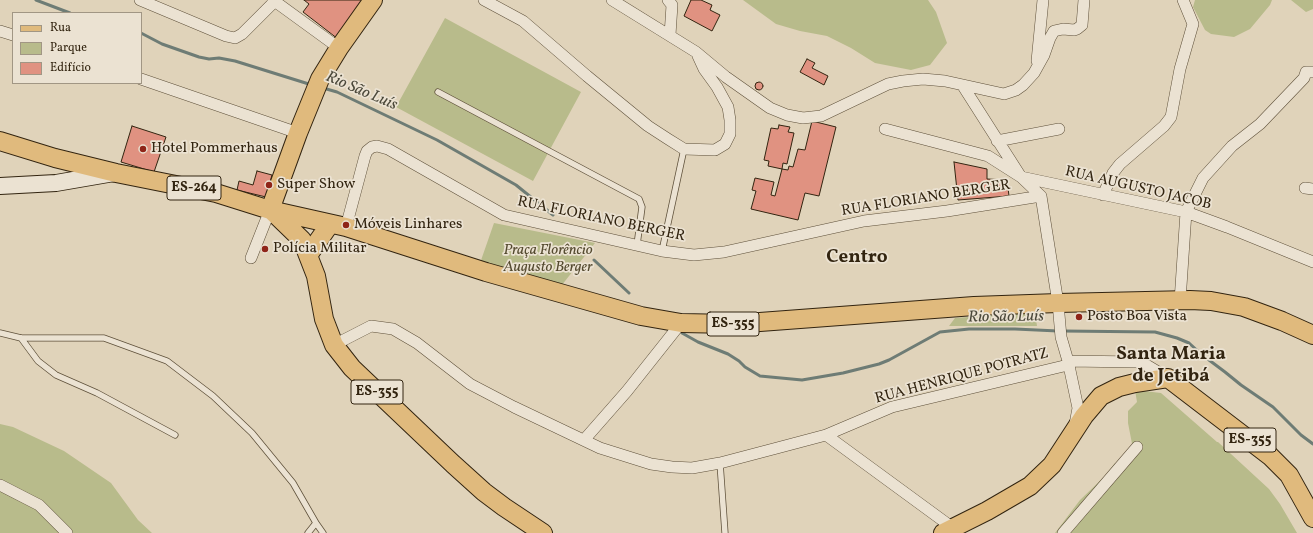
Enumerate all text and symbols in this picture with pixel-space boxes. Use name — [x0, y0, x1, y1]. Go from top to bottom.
legend — [12, 12, 142, 84]
text: Rua — [50, 20, 71, 36]
text: Parque — [50, 40, 87, 56]
text: Edifício — [50, 60, 91, 76]
water label: Rio São Luís — [322, 68, 400, 116]
place label: Hotel Pommerhaus — [151, 140, 278, 158]
marker: Hotel Pommerhaus — [138, 144, 148, 154]
street label: RUA AUGUSTO JACOB — [1063, 163, 1213, 215]
road number: ES-264 — [167, 176, 221, 200]
place label: Super Show — [277, 176, 355, 194]
street label: RUA FLORIANO BERGER — [840, 177, 1012, 221]
marker: Super Show — [264, 180, 274, 190]
street label: RUA FLORIANO BERGER — [515, 193, 687, 247]
place label: Móveis Linhares — [354, 216, 462, 234]
marker: Móveis Linhares — [341, 220, 351, 230]
place label: Polícia Militar — [273, 240, 366, 258]
park label: Praça Florêncio Augusto Berger — [503, 242, 593, 277]
marker: Polícia Militar — [260, 244, 270, 254]
district label: Centro — [826, 248, 888, 270]
water label: Rio São Luís — [968, 308, 1044, 328]
place label: Posto Boa Vista — [1087, 308, 1187, 326]
road number: ES-355 — [707, 312, 759, 336]
marker: Posto Boa Vista — [1074, 312, 1084, 322]
street label: RUA HENRIQUE POTRATZ — [873, 345, 1051, 409]
district label: Santa Maria de Jetibá — [1116, 345, 1226, 389]
road number: ES-355 — [351, 380, 403, 404]
road number: ES-355 — [1224, 428, 1276, 452]

